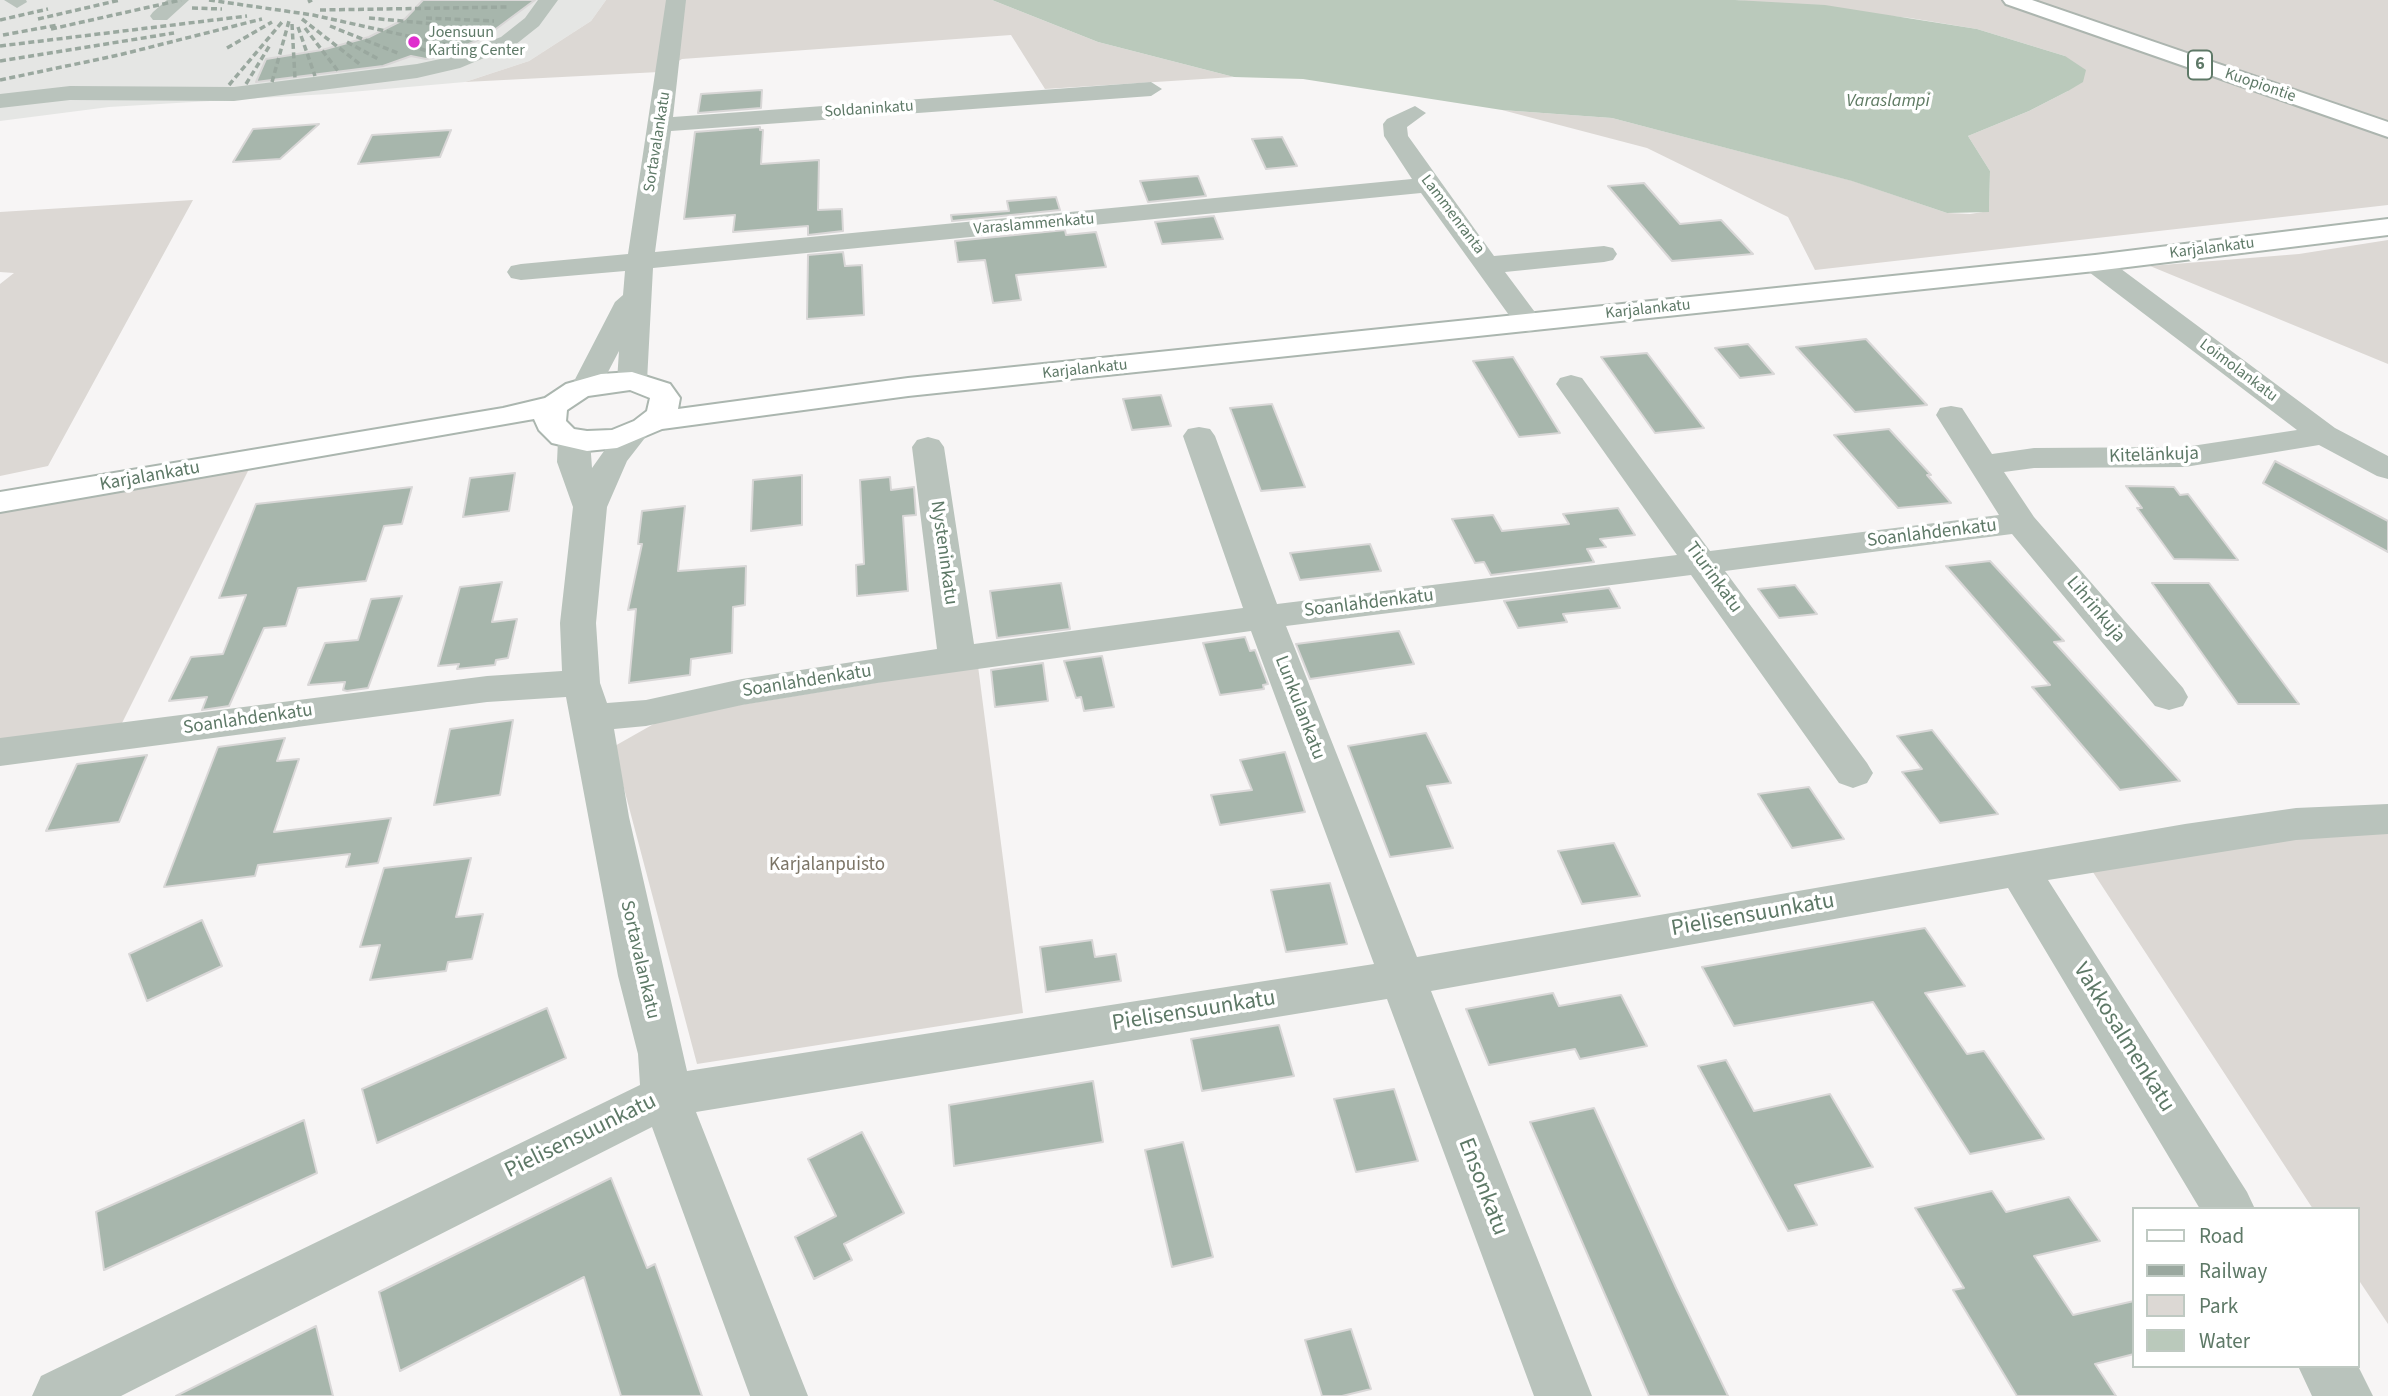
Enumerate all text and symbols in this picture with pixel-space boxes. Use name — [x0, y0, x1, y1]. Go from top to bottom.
place label: Joensuun Karting Center — [428, 23, 525, 61]
marker: Joensuun Karting Center — [406, 34, 422, 50]
road number: 6 — [2188, 51, 2212, 80]
street label: Kuopiontie — [2222, 65, 2298, 107]
street label: Sortavalankatu — [641, 90, 675, 194]
water label: Varaslampi — [1846, 91, 1930, 113]
street label: Soldaninkatu — [824, 97, 914, 123]
street label: Lammenranta — [1416, 172, 1488, 258]
street label: Varaslammenkatu — [973, 210, 1095, 240]
street label: Karjalankatu — [2168, 234, 2256, 264]
street label: Karjalankatu — [1604, 296, 1692, 324]
street label: Loimolankatu — [2195, 335, 2281, 407]
street label: Karjalankatu — [1041, 356, 1129, 384]
street label: Kitelänkuja — [2109, 443, 2199, 469]
street label: Karjalankatu — [98, 457, 202, 497]
street label: Nysteninkatu — [924, 499, 962, 607]
street label: Soanlahdenkatu — [1866, 515, 1998, 553]
street label: Tiurinkatu — [1680, 538, 1746, 618]
street label: Lihrinkuja — [2061, 572, 2129, 648]
street label: Soanlahdenkatu — [1303, 585, 1435, 623]
street label: Lunkulankatu — [1269, 653, 1329, 763]
street label: Soanlahdenkatu — [741, 661, 873, 703]
street label: Soanlahdenkatu — [182, 700, 314, 740]
park label: Karjalanpuisto — [769, 855, 885, 877]
street label: Pielisensuunkatu — [1669, 888, 1837, 944]
street label: Sortavalankatu — [614, 899, 664, 1021]
street label: Vakkosalmenkatu — [2066, 958, 2180, 1118]
street label: Pielisensuunkatu — [1110, 985, 1278, 1039]
street label: Pielisensuunkatu — [501, 1088, 661, 1186]
street label: Ensonkatu — [1451, 1134, 1513, 1240]
legend — [2132, 1207, 2360, 1368]
text: Road — [2199, 1221, 2244, 1251]
text: Railway — [2199, 1256, 2267, 1286]
text: Park — [2199, 1291, 2238, 1321]
text: Water — [2199, 1326, 2250, 1356]

